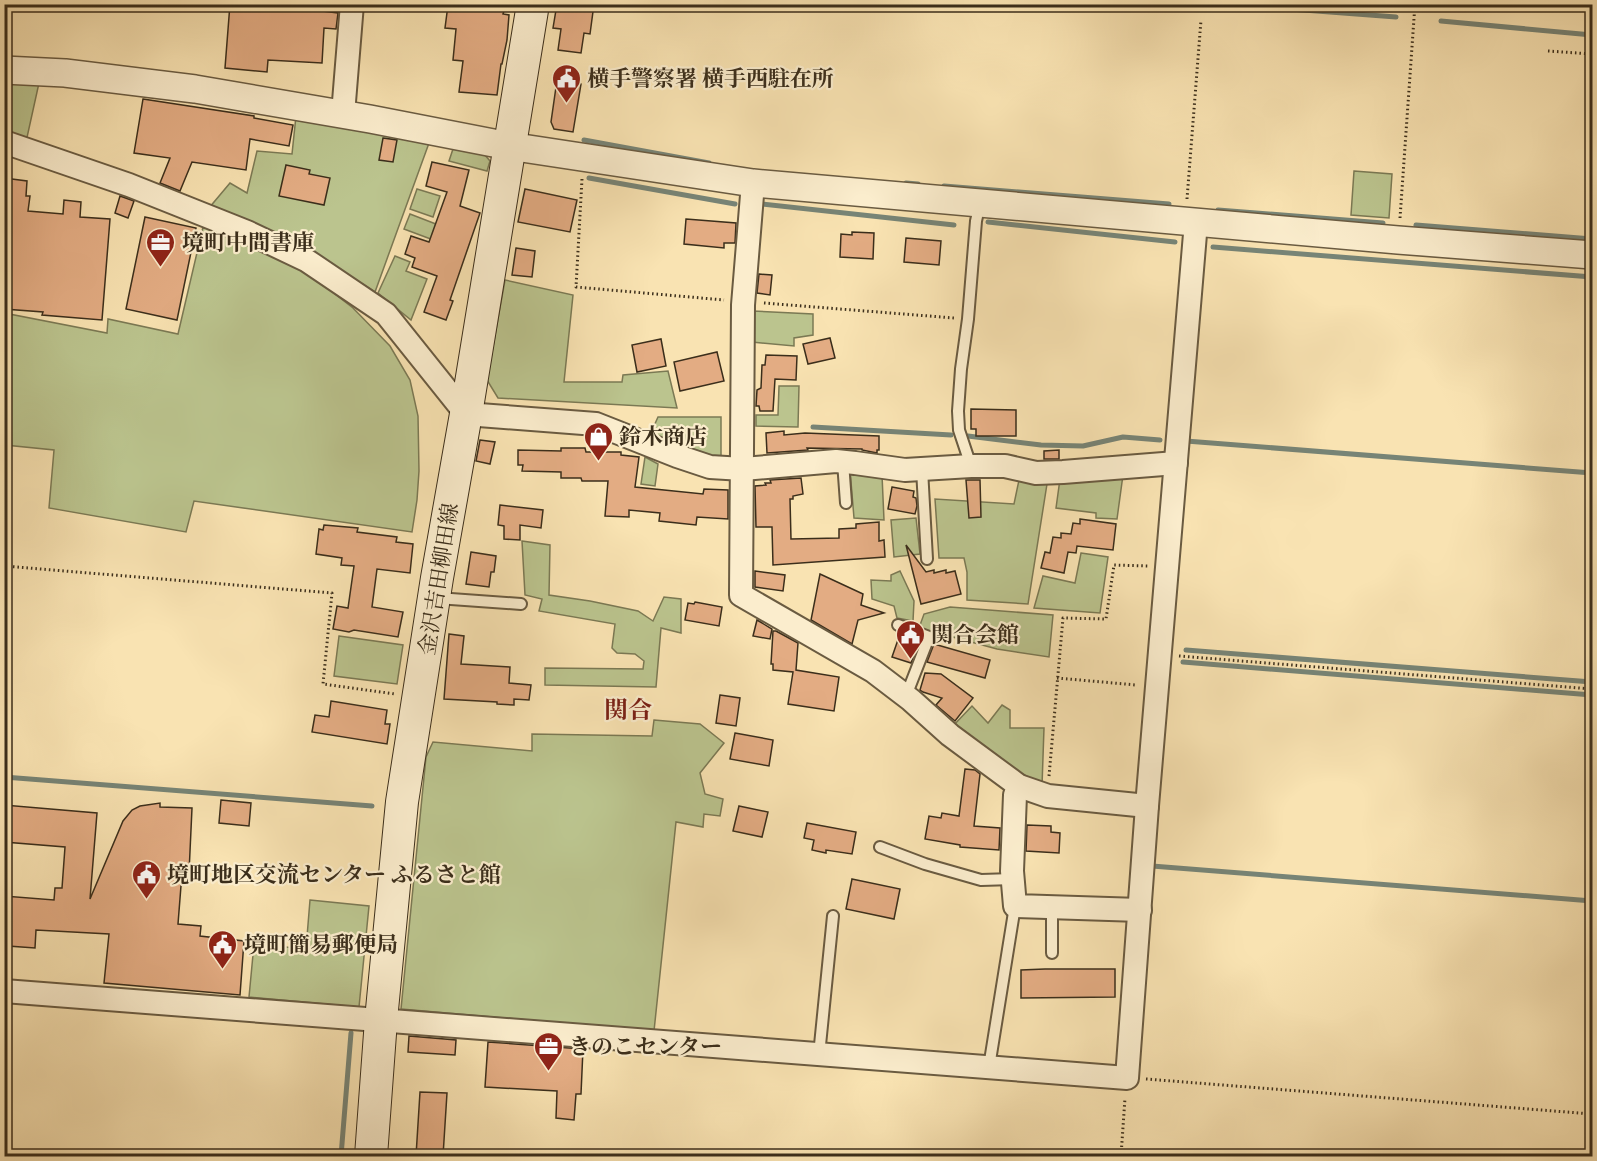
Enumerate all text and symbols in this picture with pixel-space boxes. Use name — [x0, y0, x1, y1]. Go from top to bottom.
public building icon: 横手警察署 横手西駐在所 — [550, 62, 582, 104]
place label: 横手警察署 横手西駐在所 — [587, 62, 834, 94]
office icon: 境町中間書庫 — [145, 226, 177, 268]
place label: 境町中間書庫 — [182, 226, 314, 258]
shop icon: 鈴木商店 — [582, 420, 614, 462]
place label: 鈴木商店 — [619, 420, 707, 452]
street label: 金沢吉田柳田線 — [410, 500, 466, 658]
public building icon: 関合会館 — [894, 618, 926, 660]
place label: 関合会館 — [931, 618, 1019, 650]
district label: 関合 — [604, 692, 652, 727]
public building icon: 境町地区交流センター ふるさと館 — [130, 858, 162, 900]
place label: 境町地区交流センター ふるさと館 — [167, 858, 501, 890]
public building icon: 境町簡易郵便局 — [207, 928, 239, 970]
place label: 境町簡易郵便局 — [244, 928, 398, 960]
office icon: きのこセンター — [532, 1030, 564, 1072]
place label: きのこセンター — [569, 1030, 722, 1062]

